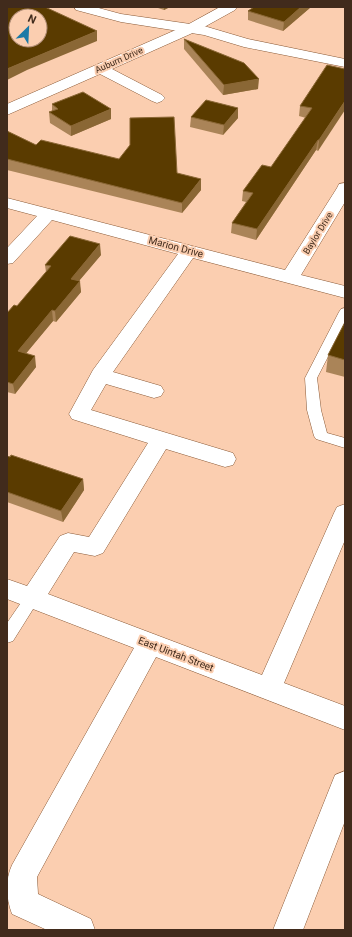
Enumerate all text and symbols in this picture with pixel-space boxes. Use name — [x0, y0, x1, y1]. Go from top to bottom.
north arrow — [8, 8, 48, 48]
text: N — [26, 12, 38, 27]
street label: Auburn Drive — [94, 45, 145, 75]
street label: Baylor Drive — [301, 210, 335, 256]
street label: Marion Drive — [147, 234, 205, 260]
street label: East Uintah Street — [137, 635, 215, 673]

